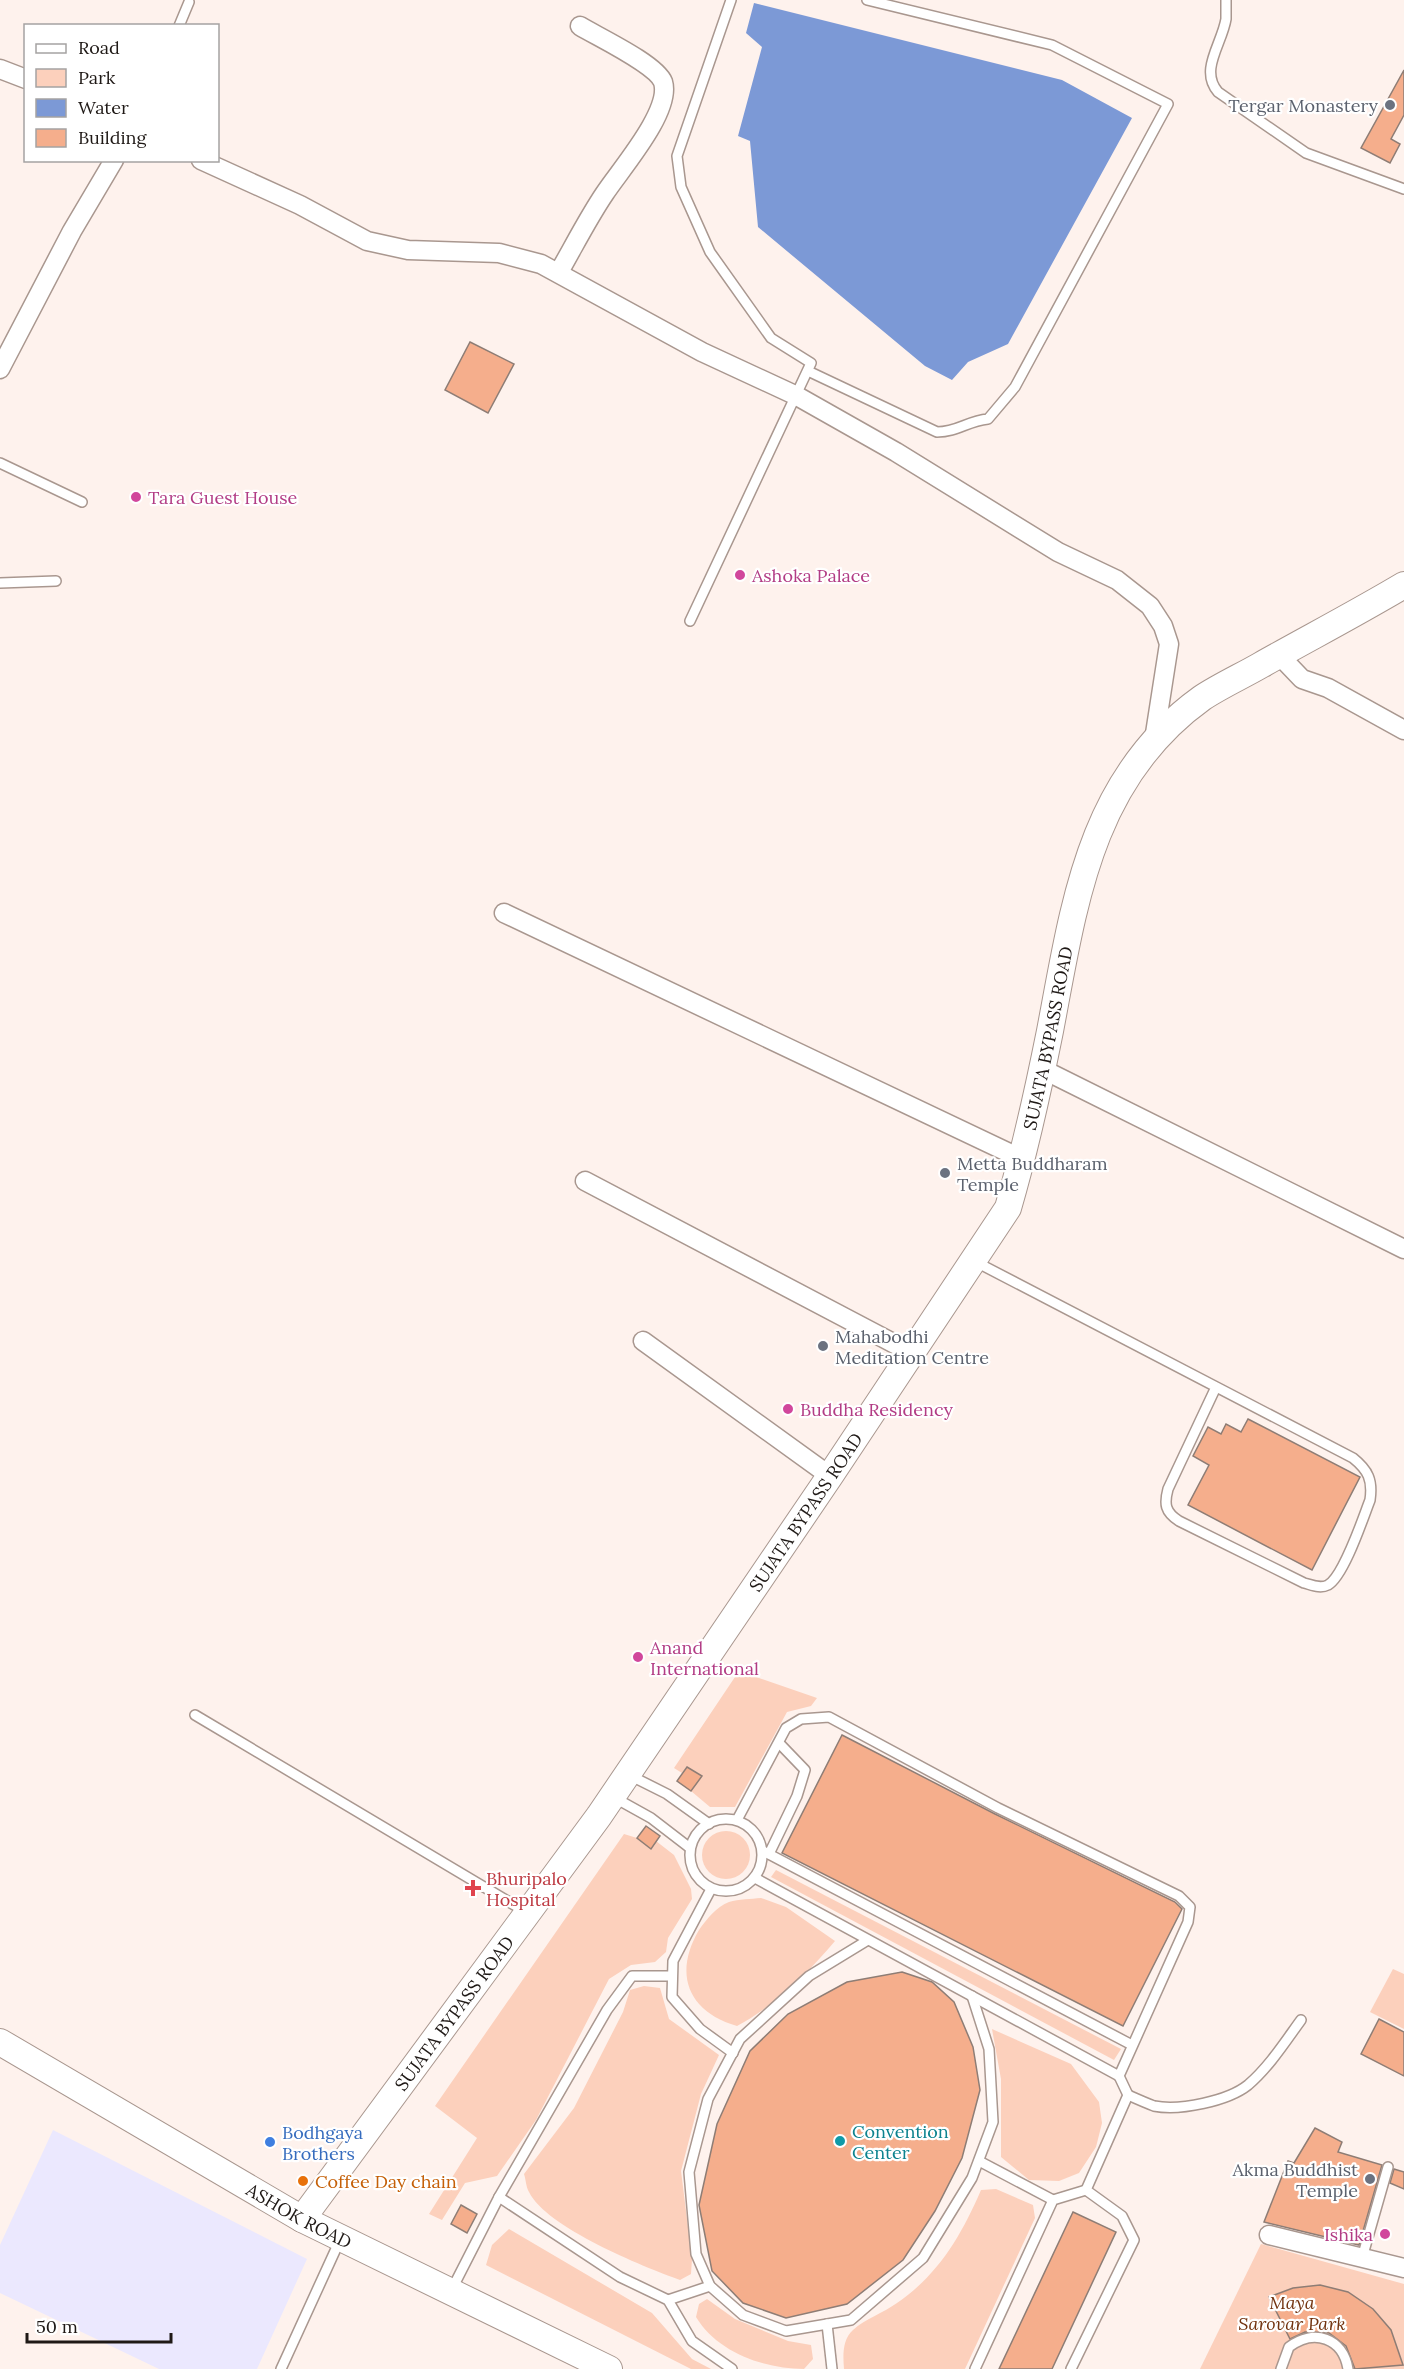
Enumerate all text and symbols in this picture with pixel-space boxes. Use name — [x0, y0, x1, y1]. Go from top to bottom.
legend — [24, 24, 219, 162]
text: Road — [78, 36, 120, 59]
text: Park — [78, 66, 116, 89]
place label: Tergar Monastery — [1228, 94, 1378, 117]
text: Water — [78, 96, 129, 119]
marker: Tergar Monastery — [1383, 98, 1397, 112]
text: Building — [78, 126, 148, 149]
place label: Tara Guest House — [148, 486, 298, 509]
marker: Tara Guest House — [129, 490, 143, 504]
place label: Ashoka Palace — [751, 564, 870, 587]
marker: Ashoka Palace — [733, 568, 747, 582]
street label: SUJATA BYPASS ROAD — [1017, 944, 1077, 1132]
place label: Metta Buddharam Temple — [957, 1152, 1108, 1196]
marker: Metta Buddharam Temple — [938, 1166, 952, 1180]
place label: Mahabodhi Meditation Centre — [835, 1325, 989, 1369]
marker: Mahabodhi Meditation Centre — [816, 1339, 830, 1353]
place label: Buddha Residency — [800, 1398, 953, 1421]
marker: Buddha Residency — [781, 1402, 795, 1416]
street label: SUJATA BYPASS ROAD — [743, 1428, 867, 1596]
place label: Anand International — [649, 1636, 759, 1680]
marker: Anand International — [631, 1650, 645, 1664]
place label: Bhuripalo Hospital — [486, 1867, 567, 1911]
marker: Bhuripalo Hospital — [464, 1879, 482, 1897]
street label: SUJATA BYPASS ROAD — [389, 1931, 519, 2095]
place label: Convention Center — [852, 2120, 949, 2164]
place label: Bodhgaya Brothers — [282, 2121, 363, 2165]
marker: Convention Center — [833, 2134, 847, 2148]
marker: Bodhgaya Brothers — [263, 2135, 277, 2149]
place label: Akma Buddhist Temple — [1231, 2158, 1358, 2202]
place label: Coffee Day chain — [315, 2170, 457, 2193]
marker: Akma Buddhist Temple — [1363, 2172, 1377, 2186]
marker: Coffee Day chain — [296, 2174, 310, 2188]
street label: ASHOK ROAD — [242, 2177, 356, 2253]
place label: Ishika — [1324, 2223, 1373, 2246]
marker: Ishika — [1378, 2227, 1392, 2241]
park label: Maya Sarovar Park — [1238, 2291, 1346, 2335]
scale bar — [27, 2306, 171, 2344]
text: 50 m — [36, 2315, 78, 2338]

